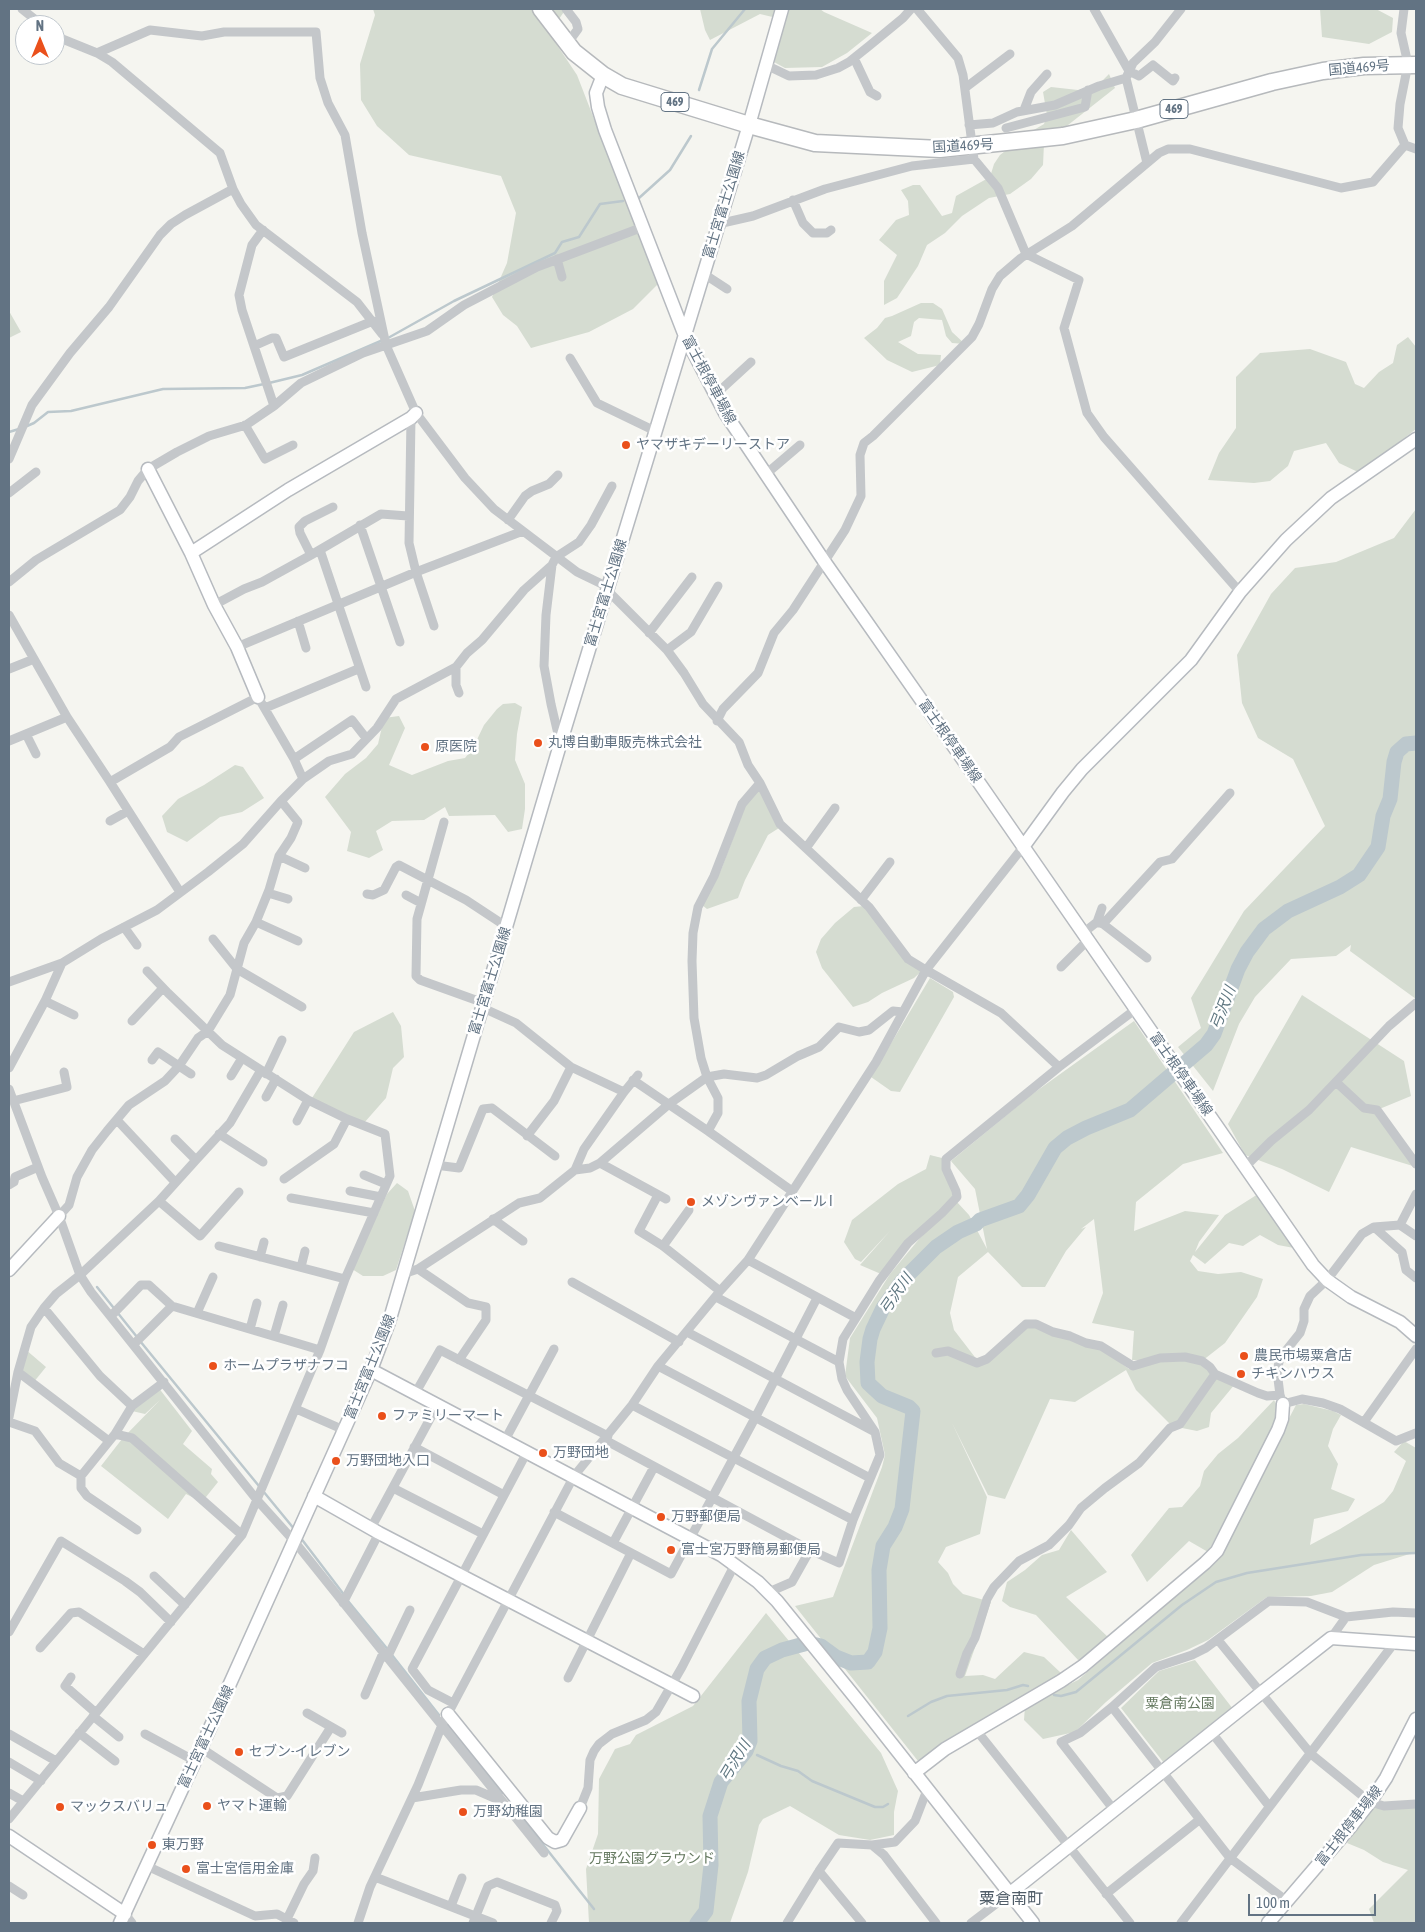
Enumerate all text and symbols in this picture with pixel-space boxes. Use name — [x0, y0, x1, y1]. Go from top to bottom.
north arrow — [15, 15, 65, 65]
text: N — [36, 18, 44, 34]
street label: 国道469号 — [1328, 57, 1390, 79]
road number: 469 — [661, 92, 689, 111]
road number: 469 — [1160, 100, 1188, 118]
street label: 国道469号 — [932, 136, 994, 156]
street label: 富士宮富士公園線 — [700, 149, 748, 261]
street label: 富士根停車場線 — [679, 333, 739, 427]
place label: ヤマザキデーリーストア — [636, 437, 790, 453]
marker: ヤマザキデーリーストア — [620, 439, 632, 451]
street label: 富士宮富士公園線 — [582, 537, 630, 649]
street label: 富士根停車場線 — [915, 696, 985, 786]
place label: 丸博自動車販売株式会社 — [548, 735, 702, 751]
marker: 丸博自動車販売株式会社 — [532, 737, 544, 749]
place label: 原医院 — [435, 739, 477, 755]
marker: 原医院 — [419, 741, 431, 753]
street label: 富士宮富士公園線 — [466, 925, 514, 1037]
water label: 弓沢川 — [1207, 984, 1239, 1032]
street label: 富士根停車場線 — [1146, 1029, 1216, 1119]
place label: メゾンヴァンベール I — [701, 1194, 832, 1210]
marker: メゾンヴァンベール I — [685, 1196, 697, 1208]
water label: 弓沢川 — [876, 1270, 916, 1318]
street label: 富士宮富士公園線 — [341, 1312, 399, 1422]
place label: 農民市場粟倉店 — [1254, 1348, 1352, 1364]
marker: 農民市場粟倉店 — [1238, 1350, 1250, 1362]
place label: ホームプラザナフコ — [223, 1358, 349, 1374]
marker: ホームプラザナフコ — [207, 1360, 219, 1372]
place label: チキンハウス — [1251, 1366, 1335, 1382]
marker: チキンハウス — [1235, 1368, 1247, 1380]
place label: ファミリーマート — [392, 1408, 504, 1424]
marker: ファミリーマート — [376, 1410, 388, 1422]
place label: 万野団地 — [553, 1445, 609, 1461]
marker: 万野団地 — [537, 1447, 549, 1459]
place label: 万野団地入口 — [346, 1453, 430, 1469]
marker: 万野団地入口 — [330, 1455, 342, 1467]
place label: 万野郵便局 — [671, 1509, 741, 1525]
marker: 万野郵便局 — [655, 1511, 667, 1523]
place label: 富士宮万野簡易郵便局 — [681, 1542, 821, 1558]
marker: 富士宮万野簡易郵便局 — [665, 1544, 677, 1556]
street label: 富士宮富士公園線 — [175, 1683, 237, 1791]
park label: 粟倉南公園 — [1145, 1696, 1215, 1712]
water label: 弓沢川 — [716, 1737, 754, 1785]
place label: セブン-イレブン — [249, 1744, 350, 1760]
marker: セブン-イレブン — [233, 1746, 245, 1758]
street label: 富士根停車場線 — [1312, 1782, 1386, 1870]
place label: ヤマト運輸 — [217, 1798, 287, 1814]
place label: マックスバリュ — [70, 1799, 168, 1815]
marker: ヤマト運輸 — [201, 1800, 213, 1812]
marker: マックスバリュ — [54, 1801, 66, 1813]
place label: 万野幼稚園 — [473, 1804, 543, 1820]
marker: 万野幼稚園 — [457, 1806, 469, 1818]
place label: 東万野 — [162, 1837, 204, 1853]
marker: 東万野 — [146, 1839, 158, 1851]
park label: 万野公園グラウンド — [589, 1851, 715, 1867]
place label: 富士宮信用金庫 — [196, 1861, 294, 1877]
marker: 富士宮信用金庫 — [180, 1863, 192, 1875]
scale bar — [1250, 1884, 1378, 1916]
district label: 粟倉南町 — [979, 1889, 1043, 1909]
text: 100 m — [1256, 1894, 1290, 1911]

